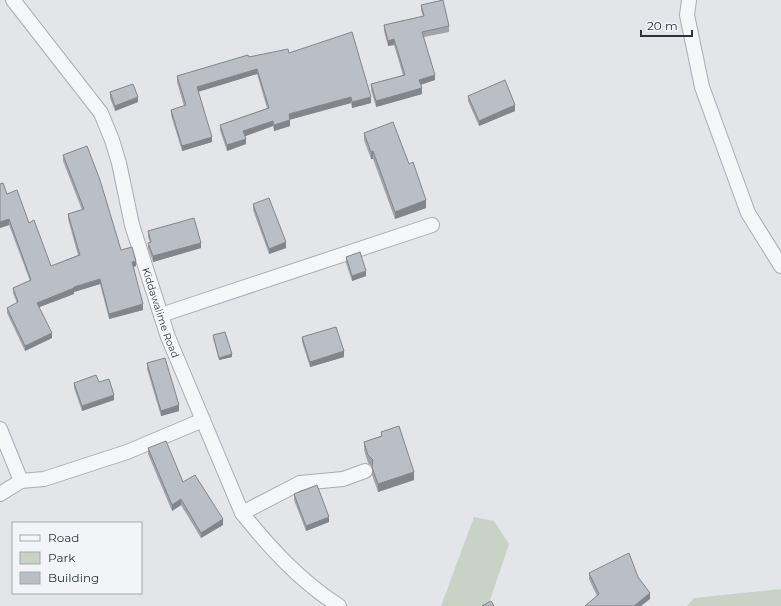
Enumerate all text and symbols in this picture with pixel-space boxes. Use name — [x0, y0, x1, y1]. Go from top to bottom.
scale bar — [641, 12, 692, 38]
text: 20 m — [647, 18, 678, 33]
street label: Kiddawalime Road — [140, 266, 182, 360]
legend — [12, 522, 142, 594]
text: Road — [48, 530, 79, 545]
text: Park — [48, 550, 76, 565]
text: Building — [48, 570, 99, 585]

